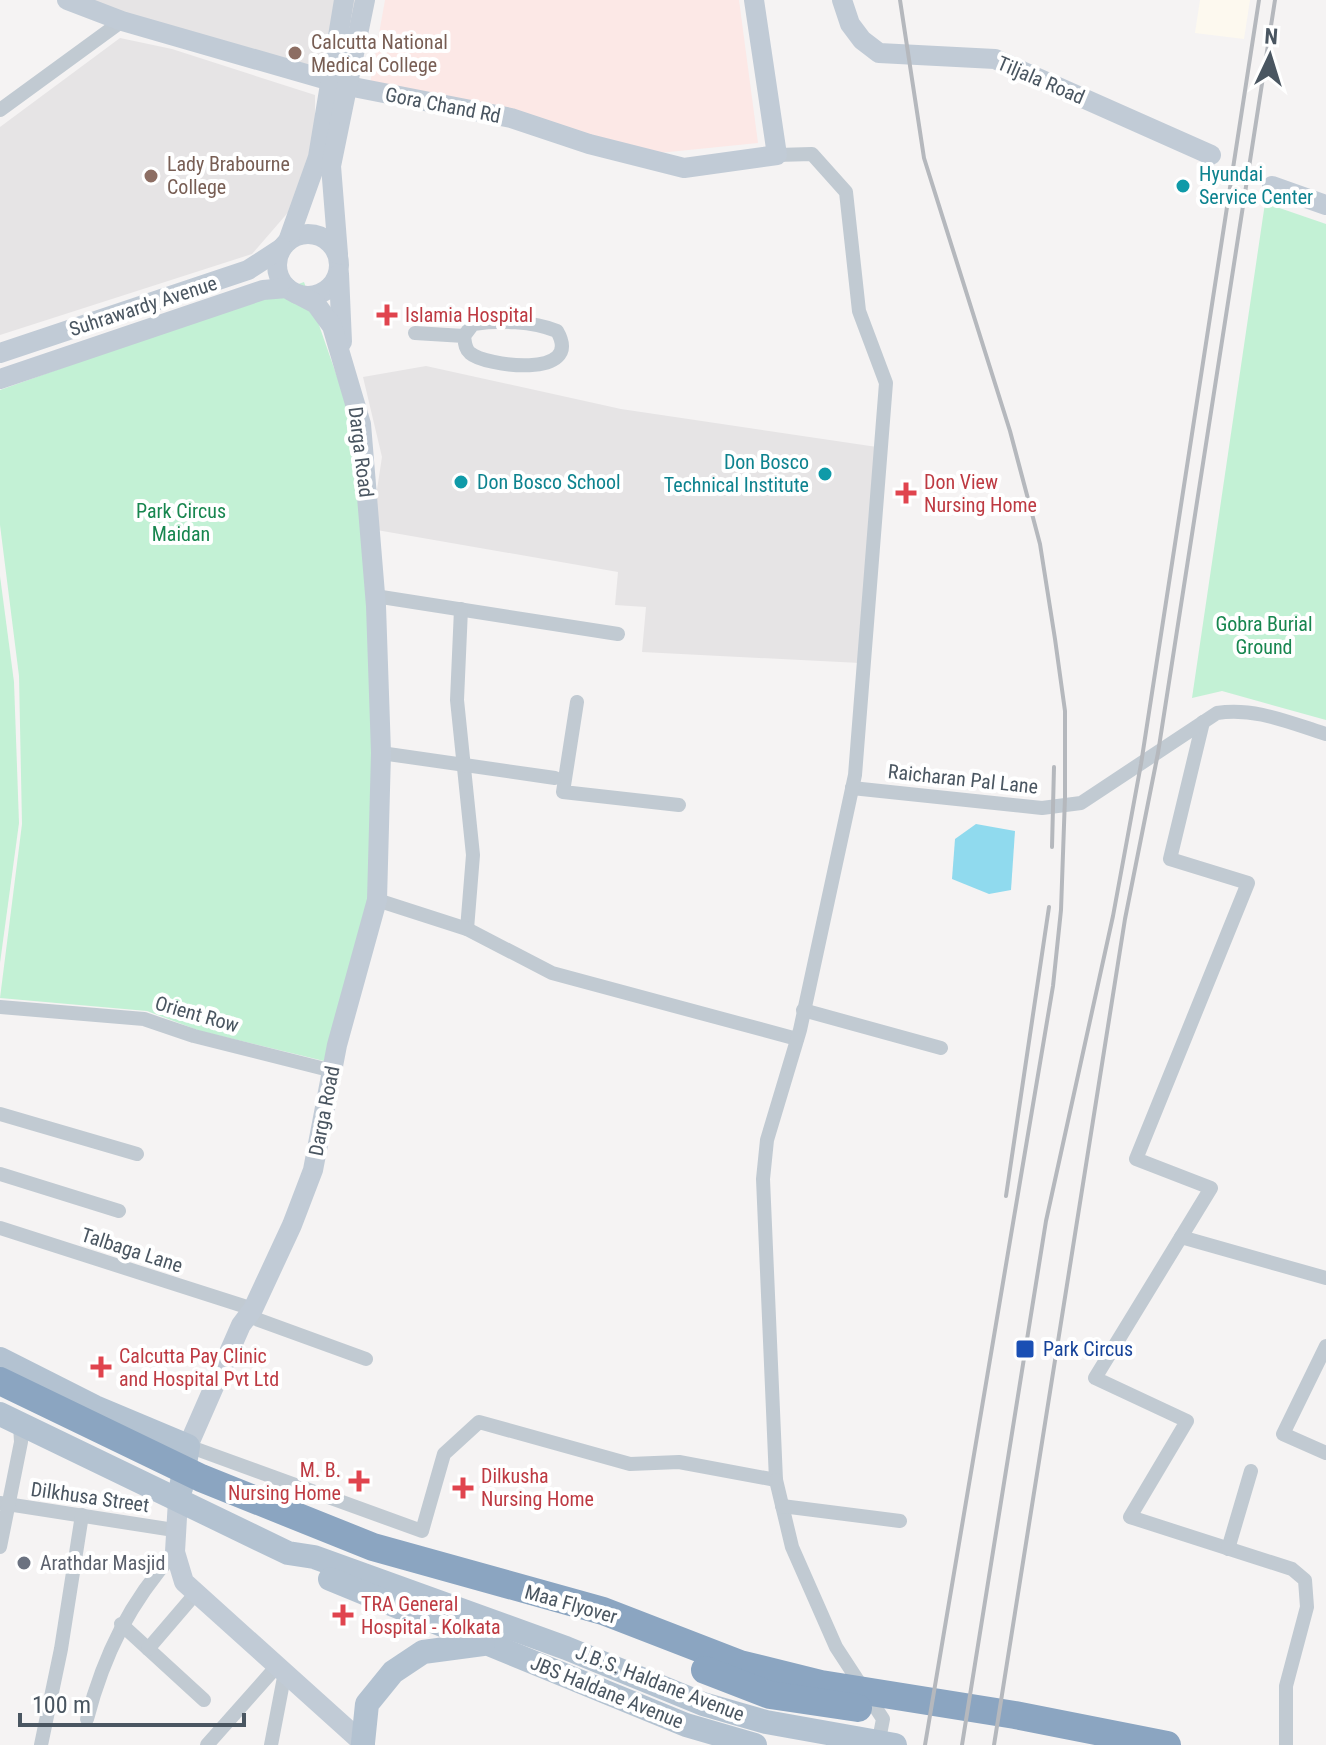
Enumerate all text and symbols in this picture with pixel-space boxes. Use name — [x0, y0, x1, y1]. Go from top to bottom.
north arrow — [1230, 16, 1310, 96]
text: N — [1264, 24, 1279, 49]
place label: Calcutta National Medical College — [311, 30, 448, 77]
marker: Calcutta National Medical College — [286, 44, 304, 62]
street label: Tiljala Road — [994, 51, 1088, 109]
street label: Gora Chand Rd — [383, 82, 503, 128]
place label: Lady Brabourne College — [167, 152, 290, 199]
place label: Hyundai Service Center — [1199, 162, 1313, 209]
marker: Lady Brabourne College — [142, 167, 160, 185]
marker: Hyundai Service Center — [1174, 177, 1192, 195]
street label: Suhrawardy Avenue — [66, 271, 220, 341]
place label: Islamia Hospital — [405, 303, 533, 327]
marker: Islamia Hospital — [376, 304, 398, 326]
street label: Darga Road — [344, 405, 378, 499]
place label: Don Bosco Technical Institute — [664, 450, 809, 497]
marker: Don Bosco Technical Institute — [816, 465, 834, 483]
place label: Don Bosco School — [477, 470, 621, 494]
place label: Don View Nursing Home — [924, 470, 1037, 517]
marker: Don Bosco School — [452, 473, 470, 491]
marker: Don View Nursing Home — [895, 482, 917, 504]
park label: Park Circus Maidan — [136, 499, 226, 546]
park label: Gobra Burial Ground — [1215, 612, 1313, 659]
street label: Raicharan Pal Lane — [887, 759, 1039, 799]
street label: Orient Row — [152, 991, 242, 1037]
street label: Darga Road — [304, 1064, 344, 1158]
street label: Talbaga Lane — [78, 1222, 186, 1278]
place label: Park Circus — [1043, 1337, 1133, 1361]
marker: Park Circus — [1014, 1338, 1036, 1360]
place label: Calcutta Pay Clinic and Hospital Pvt Ltd — [119, 1344, 279, 1391]
marker: Calcutta Pay Clinic and Hospital Pvt Ltd — [90, 1356, 112, 1378]
place label: M. B. Nursing Home — [228, 1458, 341, 1505]
place label: Dilkusha Nursing Home — [481, 1464, 594, 1511]
marker: M. B. Nursing Home — [348, 1470, 370, 1492]
street label: Dilkhusa Street — [29, 1477, 151, 1517]
marker: Dilkusha Nursing Home — [452, 1477, 474, 1499]
place label: Arathdar Masjid — [40, 1551, 165, 1575]
marker: Arathdar Masjid — [15, 1554, 33, 1572]
street label: Maa Flyover — [522, 1579, 620, 1629]
place label: TRA General Hospital - Kolkata — [361, 1592, 501, 1639]
marker: TRA General Hospital - Kolkata — [332, 1604, 354, 1626]
street label: J.B.S. Haldane Avenue — [572, 1640, 748, 1726]
street label: JBS Haldane Avenue — [527, 1650, 687, 1734]
scale bar — [20, 1677, 244, 1727]
text: 100 m — [32, 1691, 91, 1719]

